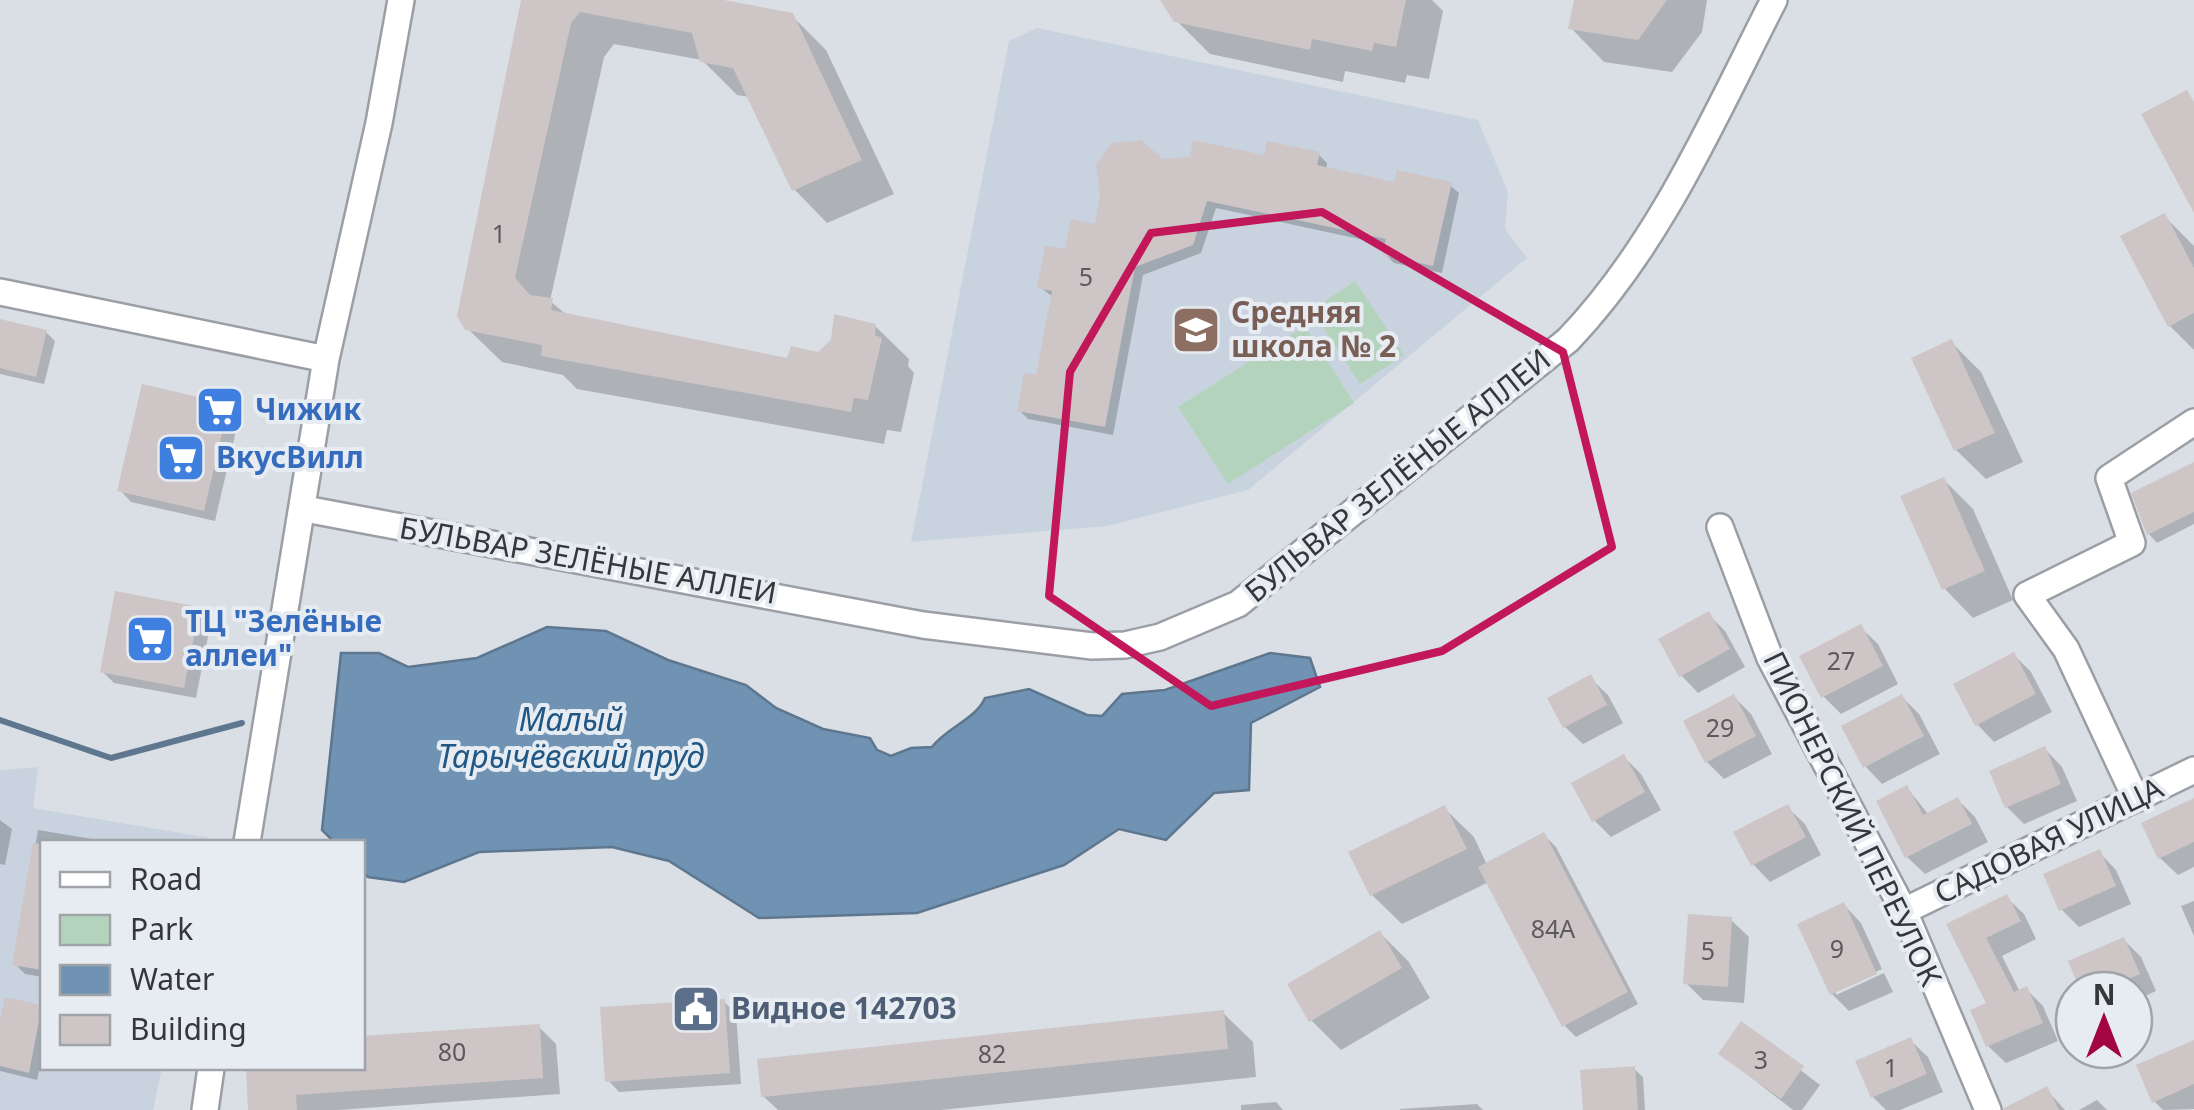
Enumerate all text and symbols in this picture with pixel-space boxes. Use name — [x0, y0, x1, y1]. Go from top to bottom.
house number: 1 — [492, 216, 506, 250]
house number: 5 — [1079, 259, 1093, 293]
place label: Средняя школа № 2 — [1231, 291, 1396, 366]
school or university icon: Средняя школа № 2 — [1170, 304, 1222, 356]
street label: БУЛЬВАР ЗЕЛЁНЫЕ АЛЛЕИ — [1236, 339, 1558, 611]
supermarket icon: Чижик — [194, 384, 246, 436]
place label: Чижик — [255, 388, 362, 429]
supermarket icon: ВкусВилл — [155, 432, 207, 484]
place label: ВкусВилл — [216, 436, 364, 477]
street label: БУЛЬВАР ЗЕЛЁНЫЕ АЛЛЕИ — [397, 506, 780, 613]
place label: ТЦ "Зелёные аллеи" — [185, 600, 382, 675]
supermarket icon: ТЦ "Зелёные аллеи" — [124, 613, 176, 665]
house number: 27 — [1827, 643, 1855, 677]
street label: ПИОНЕРСКИЙ ПЕРЕУЛОК — [1754, 644, 1952, 993]
water label: Малый Тарычёвский пруд — [438, 697, 705, 777]
house number: 29 — [1706, 710, 1734, 744]
street label: САДОВАЯ УЛИЦА — [1927, 766, 2170, 913]
legend — [40, 840, 365, 1070]
text: Road — [130, 858, 202, 899]
text: Park — [130, 908, 193, 949]
house number: 84А — [1531, 911, 1575, 945]
house number: 9 — [1830, 931, 1844, 965]
house number: 5 — [1701, 933, 1715, 967]
text: Water — [130, 958, 214, 999]
north arrow — [2054, 970, 2154, 1070]
text: N — [2093, 975, 2115, 1013]
public building icon: Видное 142703 — [670, 983, 722, 1035]
place label: Видное 142703 — [731, 987, 957, 1028]
text: Building — [130, 1008, 247, 1049]
house number: 80 — [438, 1034, 466, 1068]
house number: 82 — [978, 1036, 1006, 1070]
house number: 3 — [1754, 1042, 1768, 1076]
house number: 1 — [1884, 1050, 1898, 1084]

